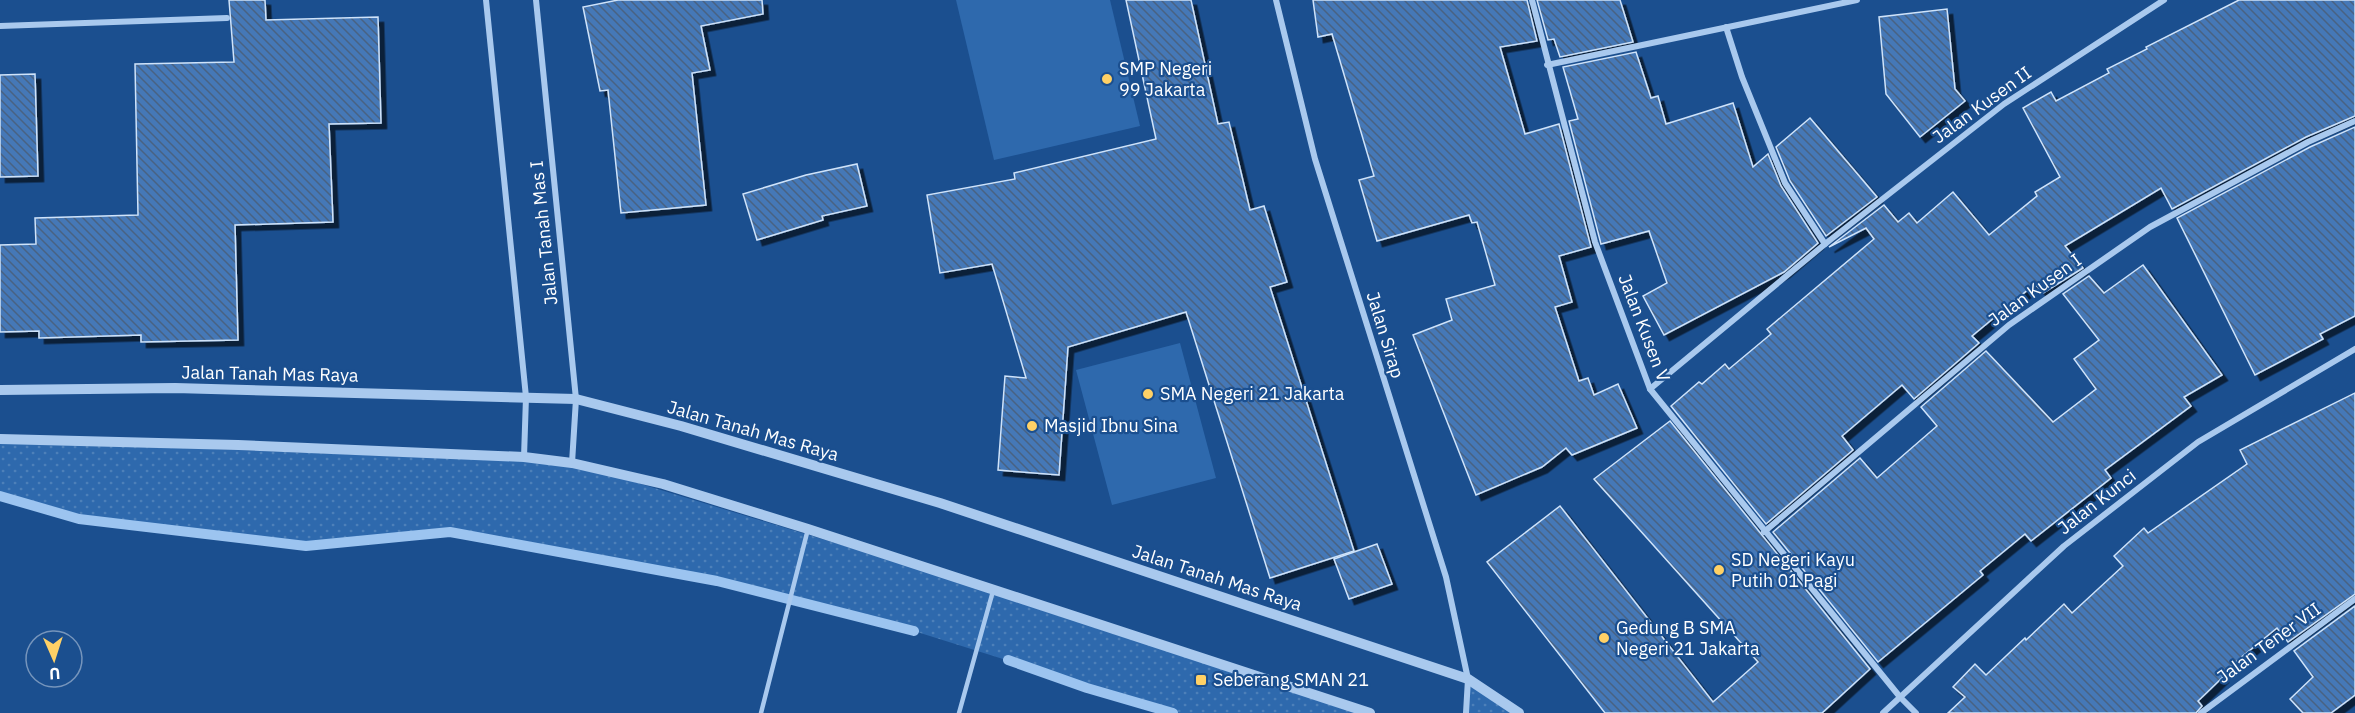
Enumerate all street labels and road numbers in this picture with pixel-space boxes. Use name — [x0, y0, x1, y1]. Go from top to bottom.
street label: Jalan Kusen II — [1928, 61, 2036, 148]
street label: Jalan Tanah Mas I — [524, 160, 563, 306]
street label: Jalan Kusen I — [1984, 248, 2086, 331]
street label: Jalan Kusen V — [1613, 271, 1676, 385]
street label: Jalan Sirap — [1361, 289, 1410, 381]
street label: Jalan Tanah Mas Raya — [181, 360, 359, 387]
street label: Jalan Tanah Mas Raya — [665, 395, 842, 466]
street label: Jalan Kunci — [2053, 464, 2140, 539]
street label: Jalan Tanah Mas Raya — [1129, 539, 1305, 616]
street label: Jalan Tener VII — [2212, 597, 2325, 688]

